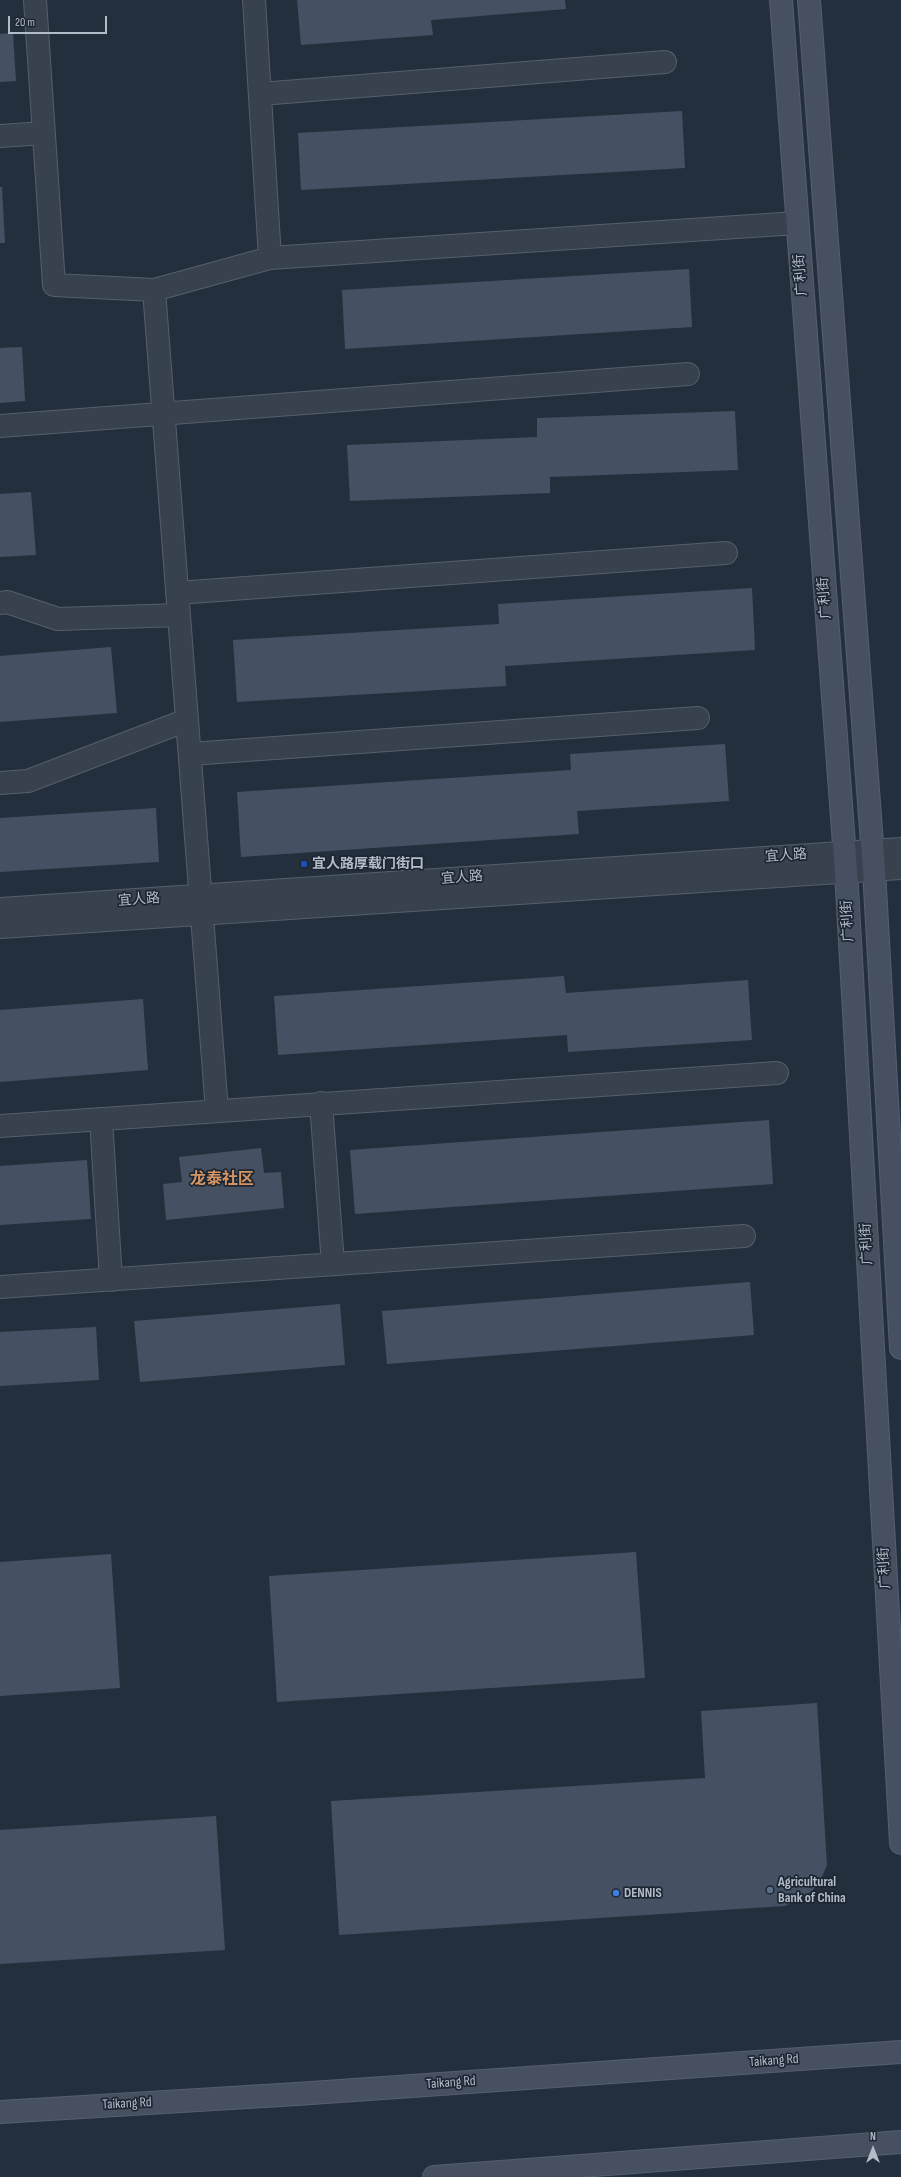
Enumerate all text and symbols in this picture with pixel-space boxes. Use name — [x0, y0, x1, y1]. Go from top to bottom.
scale bar — [10, 8, 109, 34]
text: 20 m — [15, 15, 35, 30]
street label: 广利街 — [791, 253, 811, 297]
street label: 广利街 — [815, 576, 835, 620]
street label: 宜人路 — [764, 846, 808, 866]
place label: 宜人路厚载门街口 — [312, 856, 424, 872]
marker: 宜人路厚载门街口 — [299, 859, 309, 869]
street label: 宜人路 — [440, 868, 484, 888]
street label: 宜人路 — [117, 890, 161, 910]
street label: 广利街 — [839, 900, 857, 942]
district label: 龙泰社区 — [190, 1170, 254, 1190]
street label: 广利街 — [858, 1223, 876, 1265]
street label: 广利街 — [876, 1547, 894, 1589]
place label: Agricultural Bank of China — [778, 1874, 846, 1906]
place label: DENNIS — [624, 1885, 662, 1901]
marker: Agricultural Bank of China — [765, 1885, 775, 1895]
marker: DENNIS — [611, 1888, 621, 1898]
street label: Taikang Rd — [749, 2051, 799, 2071]
street label: Taikang Rd — [426, 2073, 476, 2093]
street label: Taikang Rd — [102, 2094, 152, 2114]
north arrow — [853, 2129, 893, 2169]
text: N — [870, 2130, 876, 2143]

